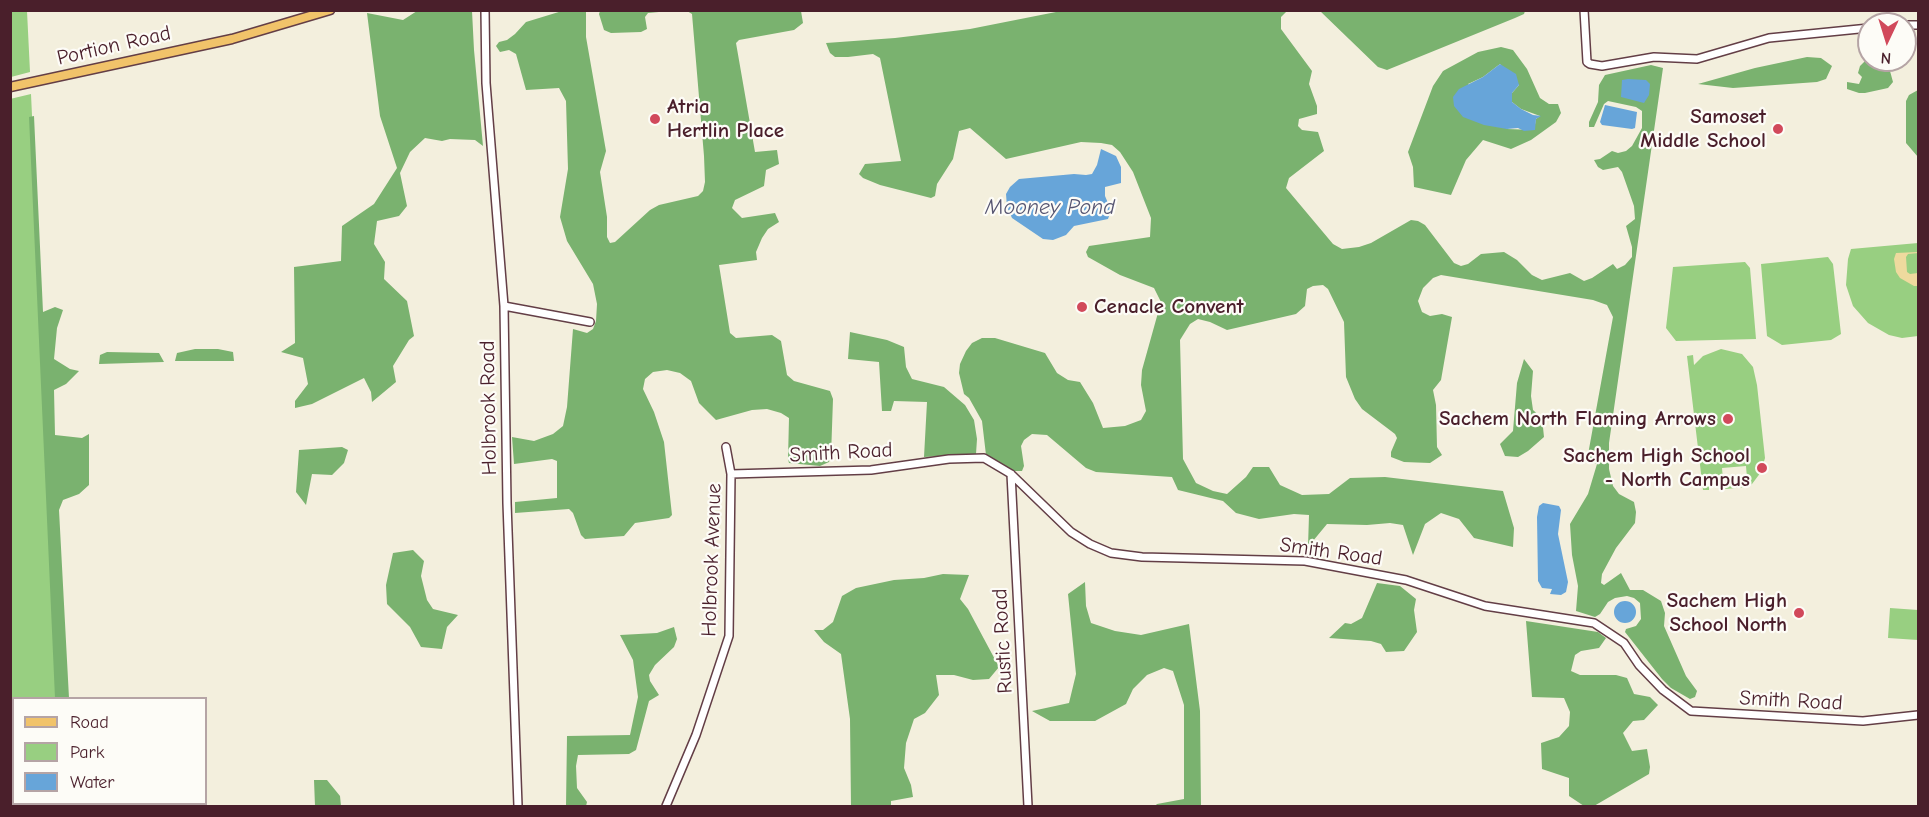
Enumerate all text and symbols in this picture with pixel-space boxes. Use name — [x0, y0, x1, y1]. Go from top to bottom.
north arrow — [1857, 12, 1917, 72]
street label: Portion Road — [55, 21, 173, 71]
text: N — [1880, 49, 1892, 67]
place label: Atria Hertlin Place — [667, 94, 784, 144]
place label: Samoset Middle School — [1640, 104, 1766, 154]
marker: Atria Hertlin Place — [648, 112, 662, 126]
marker: Samoset Middle School — [1771, 122, 1785, 136]
water label: Mooney Pond — [985, 195, 1115, 221]
place label: Cenacle Convent — [1094, 294, 1244, 320]
marker: Cenacle Convent — [1075, 300, 1089, 314]
street label: Holbrook Road — [475, 340, 503, 476]
place label: Sachem North Flaming Arrows — [1439, 406, 1716, 432]
marker: Sachem North Flaming Arrows — [1721, 412, 1735, 426]
street label: Smith Road — [789, 438, 893, 468]
place label: Sachem High School - North Campus — [1563, 443, 1750, 493]
marker: Sachem High School - North Campus — [1755, 461, 1769, 475]
street label: Holbrook Avenue — [697, 483, 727, 637]
street label: Smith Road — [1278, 532, 1384, 572]
street label: Rustic Road — [988, 588, 1018, 694]
place label: Sachem High School North — [1667, 588, 1787, 638]
marker: Sachem High School North — [1792, 606, 1806, 620]
street label: Smith Road — [1739, 686, 1843, 716]
legend — [12, 697, 207, 805]
text: Road — [70, 712, 109, 733]
text: Park — [70, 742, 104, 763]
text: Water — [70, 772, 114, 793]

